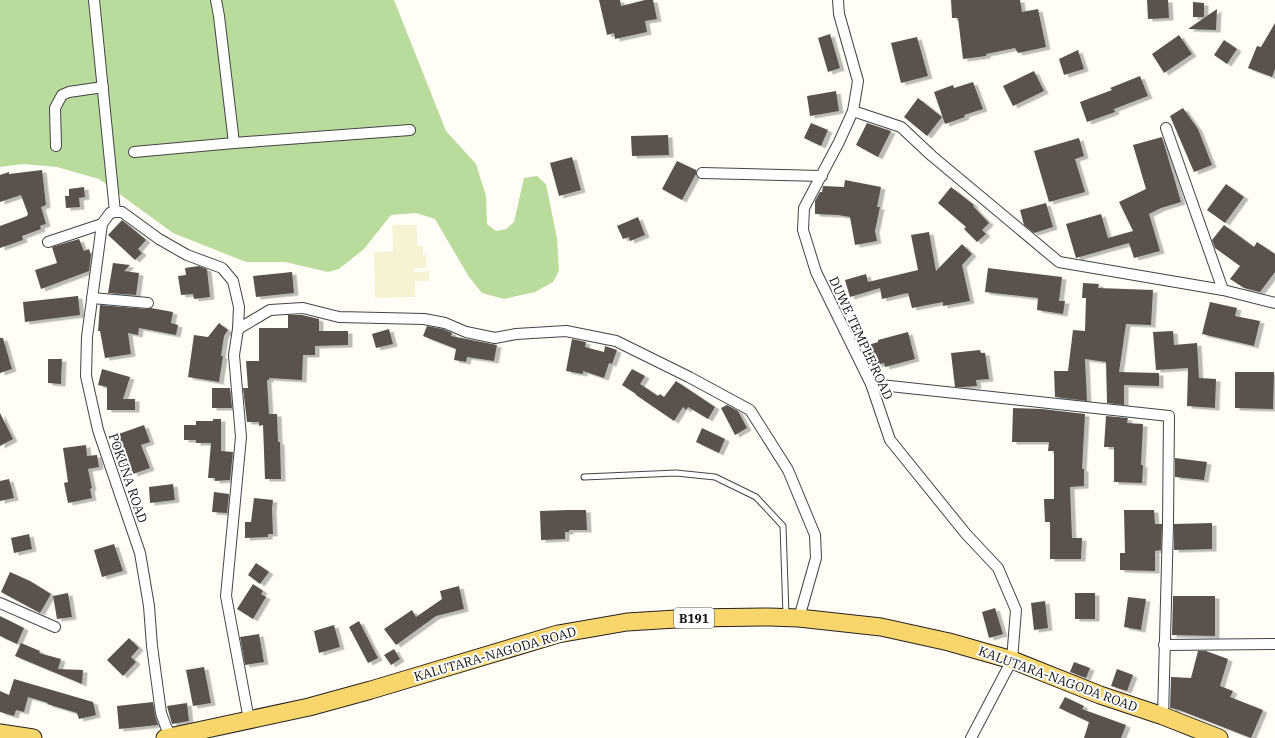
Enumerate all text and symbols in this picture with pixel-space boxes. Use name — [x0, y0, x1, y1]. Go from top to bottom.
street label: DUWE TEMPLE ROAD — [825, 274, 897, 402]
street label: POKUNA ROAD — [105, 431, 151, 525]
road number: B191 — [674, 608, 714, 628]
street label: KALUTARA-NAGODA ROAD — [412, 623, 578, 685]
street label: KALUTARA-NAGODA ROAD — [976, 642, 1140, 716]

